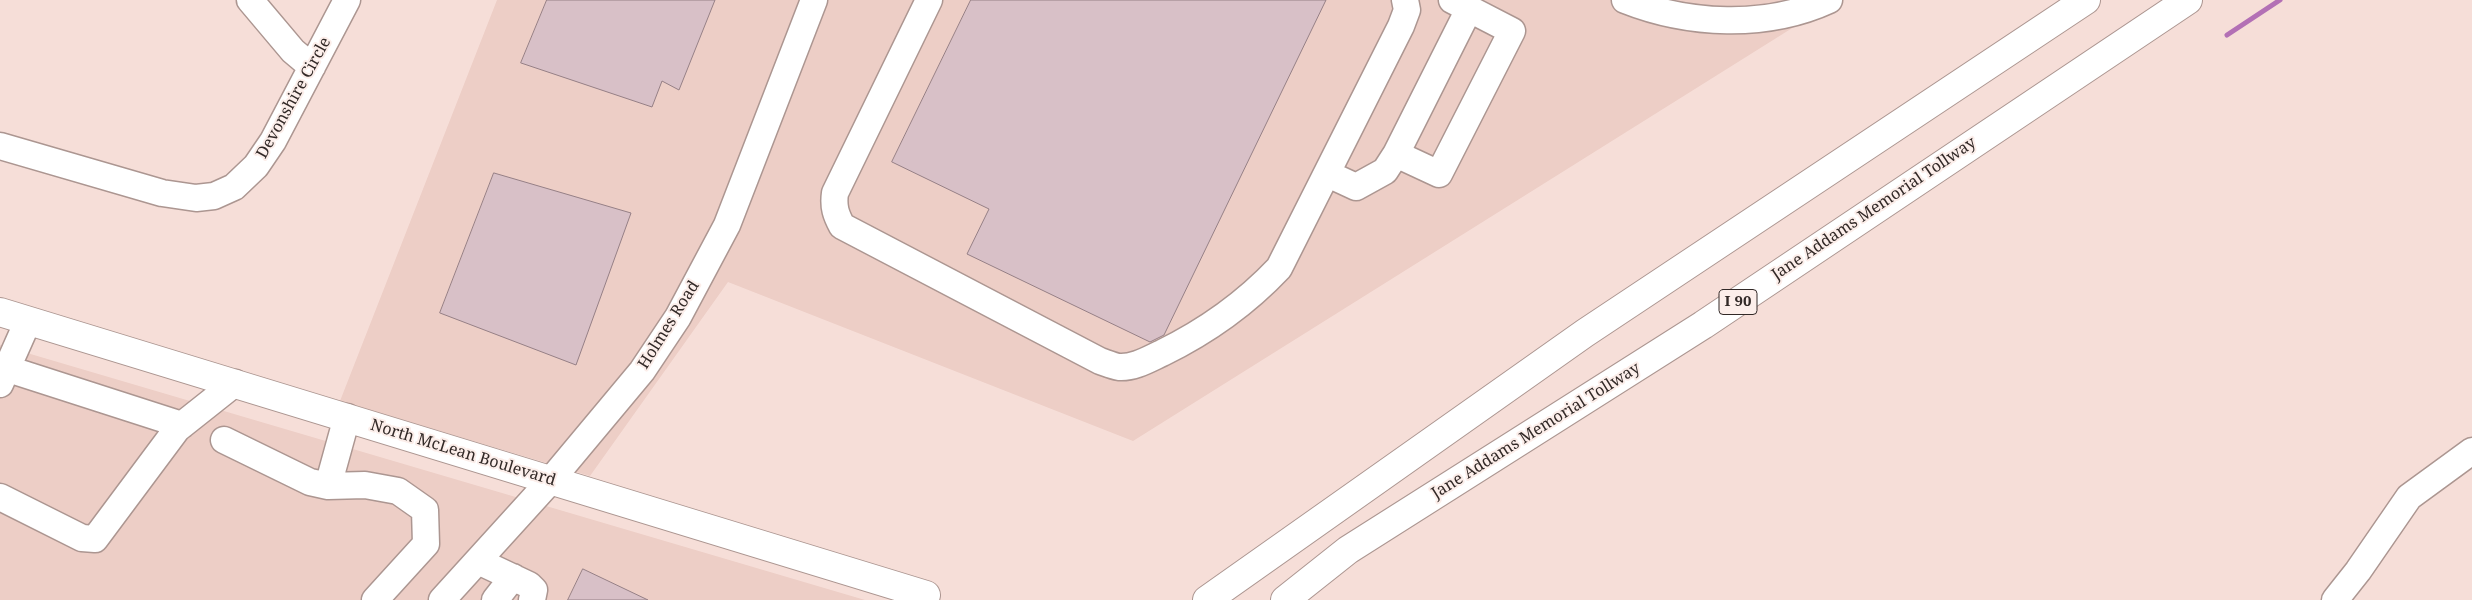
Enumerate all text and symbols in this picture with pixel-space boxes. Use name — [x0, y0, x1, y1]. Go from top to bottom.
street label: Devonshire Circle — [253, 34, 335, 162]
street label: Jane Addams Memorial Tollway — [1768, 133, 1980, 285]
street label: Holmes Road — [634, 277, 704, 373]
road number: I 90 — [1719, 290, 1757, 314]
street label: Jane Addams Memorial Tollway — [1428, 359, 1644, 503]
street label: North McLean Boulevard — [368, 416, 558, 490]

